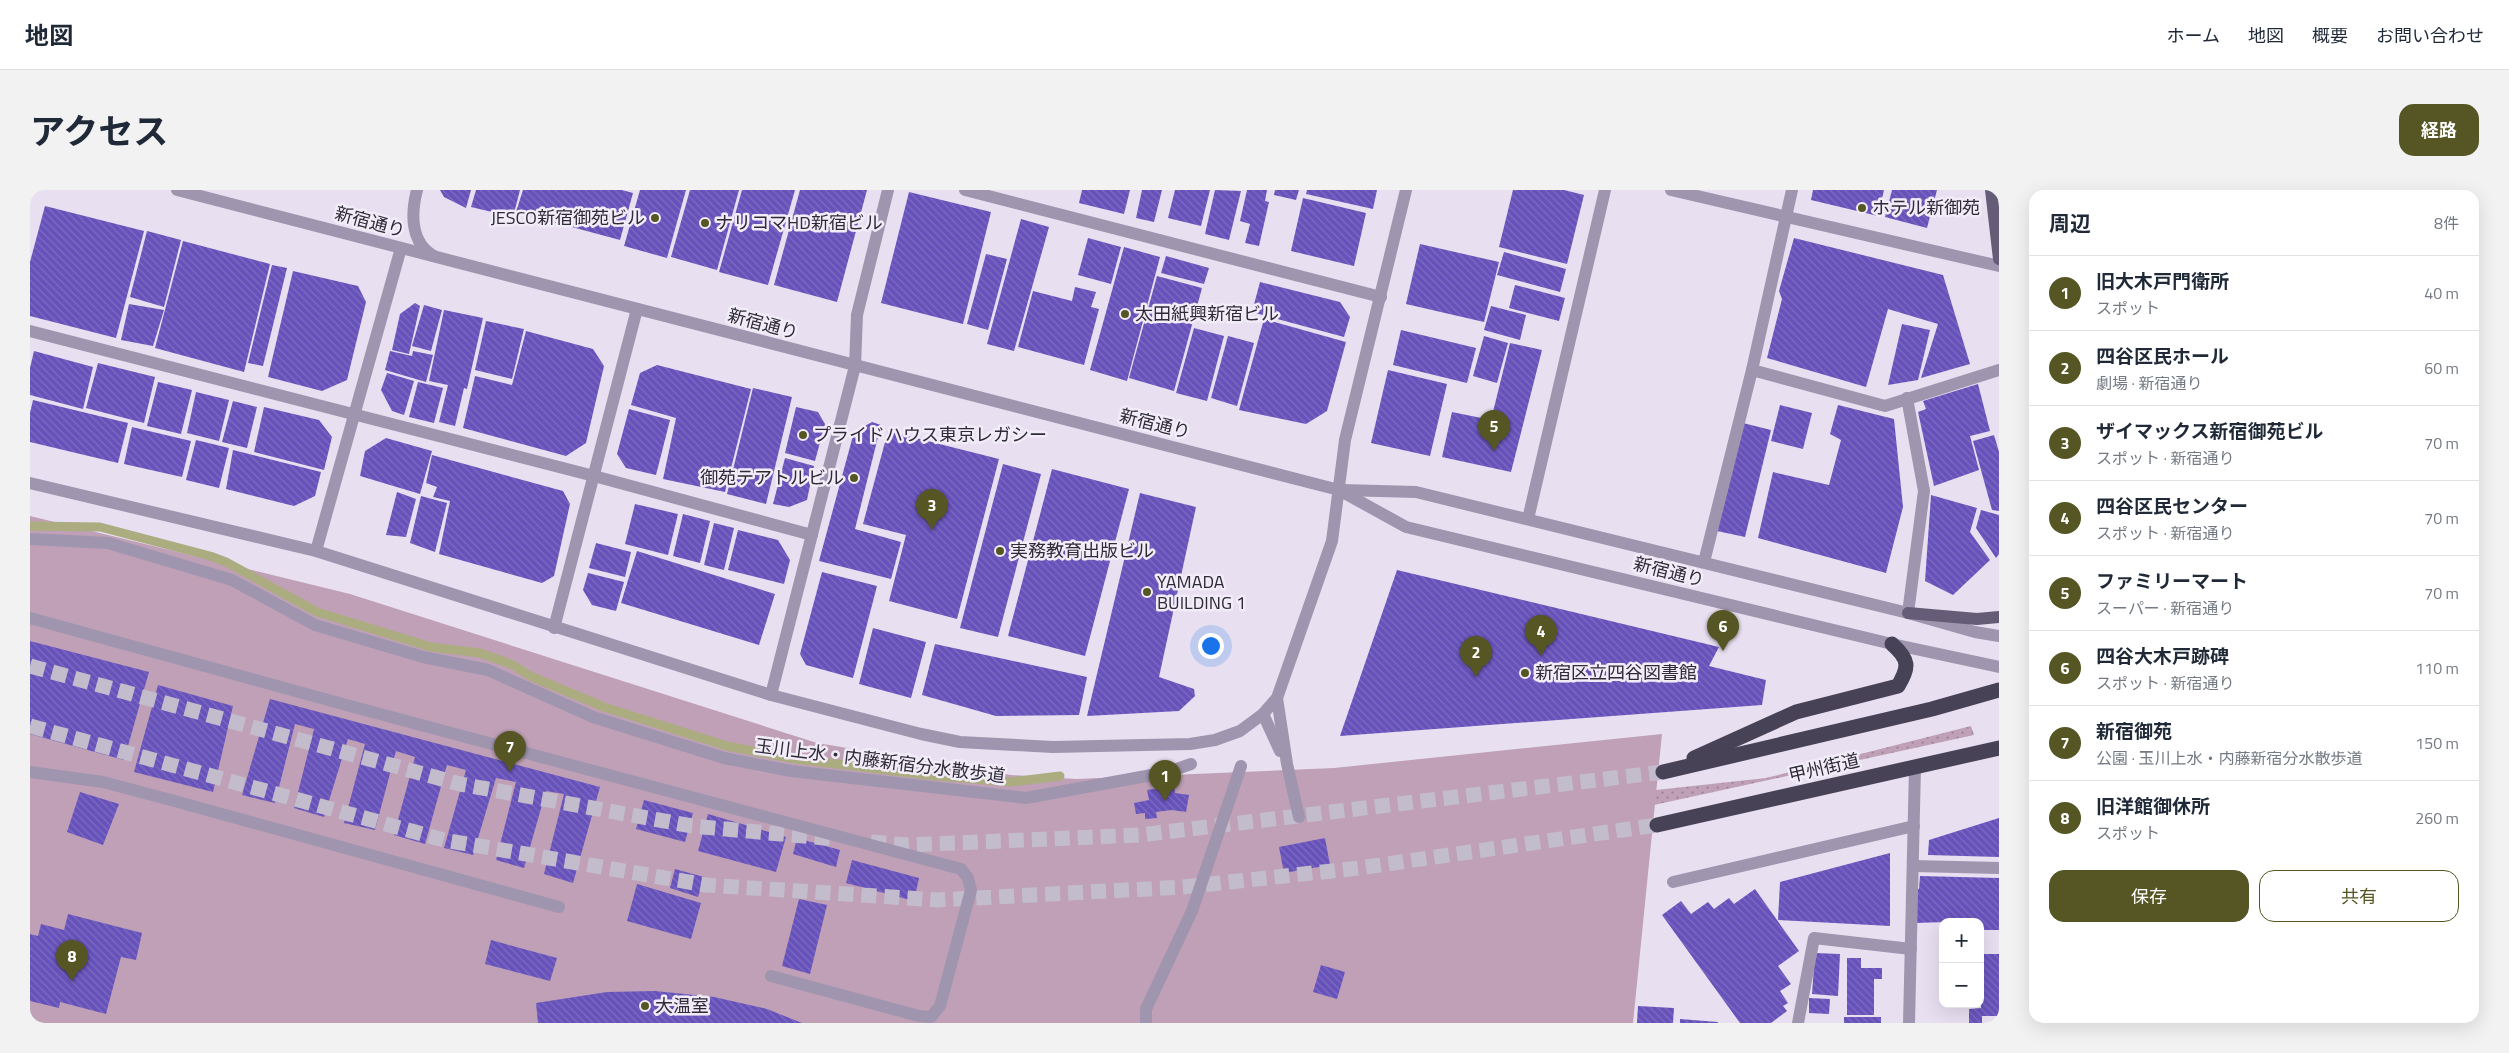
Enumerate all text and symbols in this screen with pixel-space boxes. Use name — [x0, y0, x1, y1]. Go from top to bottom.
text: 地図 — [25, 17, 73, 53]
text: ホーム — [2167, 22, 2220, 49]
text: 地図 — [2248, 22, 2284, 49]
text: 概要 — [2312, 22, 2348, 49]
text: お問い合わせ — [2376, 22, 2484, 49]
text: アクセス — [30, 104, 168, 158]
button: 経路 — [2399, 104, 2479, 156]
place label: ホテル新御苑 — [1872, 194, 1980, 221]
street label: 新宿通り — [332, 199, 408, 244]
marker: ホテル新御苑 — [1856, 202, 1868, 214]
place label: JESCO新宿御苑ビル — [491, 204, 645, 231]
text: 周辺 — [2049, 207, 2091, 239]
place label: ナリコマHD新宿ビル — [715, 209, 883, 236]
text: 8件 — [2434, 211, 2459, 235]
marker: JESCO新宿御苑ビル — [649, 212, 661, 224]
marker: ナリコマHD新宿ビル — [699, 217, 711, 229]
text: 旧大木戸門衛所 — [2096, 266, 2229, 295]
text: 1 — [2061, 281, 2069, 305]
text: 40 m — [2424, 281, 2459, 305]
text: スポット — [2096, 296, 2160, 320]
place label: 太田紙興新宿ビル — [1135, 300, 1279, 327]
street label: 新宿通り — [725, 301, 801, 346]
marker: 太田紙興新宿ビル — [1119, 308, 1131, 320]
text: 四谷区民ホール — [2096, 341, 2229, 370]
text: 2 — [2061, 356, 2069, 380]
text: 60 m — [2424, 356, 2459, 380]
text: 劇場 · 新宿通り — [2096, 371, 2203, 395]
street label: 新宿通り — [1117, 402, 1193, 445]
pin: 5 — [1478, 410, 1510, 451]
text: ザイマックス新宿御苑ビル — [2096, 416, 2323, 445]
place label: プライドハウス東京レガシー — [813, 421, 1047, 448]
marker: プライドハウス東京レガシー — [797, 429, 809, 441]
text: 3 — [2061, 431, 2069, 455]
text: 70 m — [2424, 431, 2459, 455]
text: スポット · 新宿通り — [2096, 446, 2235, 470]
place label: 御苑テアトルビル — [700, 464, 844, 491]
marker: 御苑テアトルビル — [848, 472, 860, 484]
pin: 3 — [916, 489, 948, 530]
text: 四谷区民センター — [2096, 491, 2248, 520]
text: 4 — [2061, 506, 2069, 530]
text: 70 m — [2424, 506, 2459, 530]
text: スポット · 新宿通り — [2096, 521, 2235, 545]
place label: 実務教育出版ビル — [1010, 537, 1154, 564]
marker: 実務教育出版ビル — [994, 545, 1006, 557]
street label: 新宿通り — [1631, 550, 1707, 593]
text: ファミリーマート — [2096, 566, 2248, 595]
place label: YAMADA BUILDING 1 — [1157, 568, 1246, 616]
text: 5 — [2061, 581, 2069, 605]
text: 70 m — [2424, 581, 2459, 605]
marker: YAMADA BUILDING 1 — [1141, 586, 1153, 598]
text: スーパー · 新宿通り — [2096, 596, 2234, 620]
pin: 6 — [1707, 610, 1739, 651]
pin: 4 — [1525, 615, 1557, 656]
your location — [1198, 633, 1224, 659]
pin: 2 — [1460, 636, 1492, 677]
text: 四谷大木戸跡碑 — [2096, 641, 2229, 670]
text: 6 — [2061, 656, 2069, 680]
text: 110 m — [2415, 656, 2459, 680]
place label: 新宿区立四谷図書館 — [1535, 659, 1697, 686]
marker: 新宿区立四谷図書館 — [1519, 667, 1531, 679]
text: スポット · 新宿通り — [2096, 671, 2235, 695]
text: 新宿御苑 — [2096, 716, 2172, 745]
pin: 7 — [494, 731, 526, 772]
text: 7 — [2061, 731, 2069, 755]
text: 150 m — [2415, 731, 2459, 755]
street label: 玉川上水・内藤新宿分水散歩道 — [753, 732, 1007, 789]
street label: 甲州街道 — [1786, 746, 1862, 789]
text: 公園 · 玉川上水・内藤新宿分水散歩道 — [2096, 746, 2363, 770]
pin: 1 — [1149, 760, 1181, 801]
text: 旧洋館御休所 — [2096, 791, 2210, 820]
text: 8 — [2061, 806, 2069, 830]
text: 260 m — [2415, 806, 2459, 830]
text: スポット — [2096, 821, 2160, 845]
button: 保存 — [2049, 870, 2249, 922]
button: 共有 — [2259, 870, 2459, 922]
map controls — [1939, 918, 1984, 1008]
button: + — [1939, 918, 1984, 963]
pin: 8 — [56, 940, 88, 981]
button: − — [1939, 963, 1984, 1008]
place label: 大温室 — [655, 992, 709, 1019]
marker: 大温室 — [639, 1000, 651, 1012]

